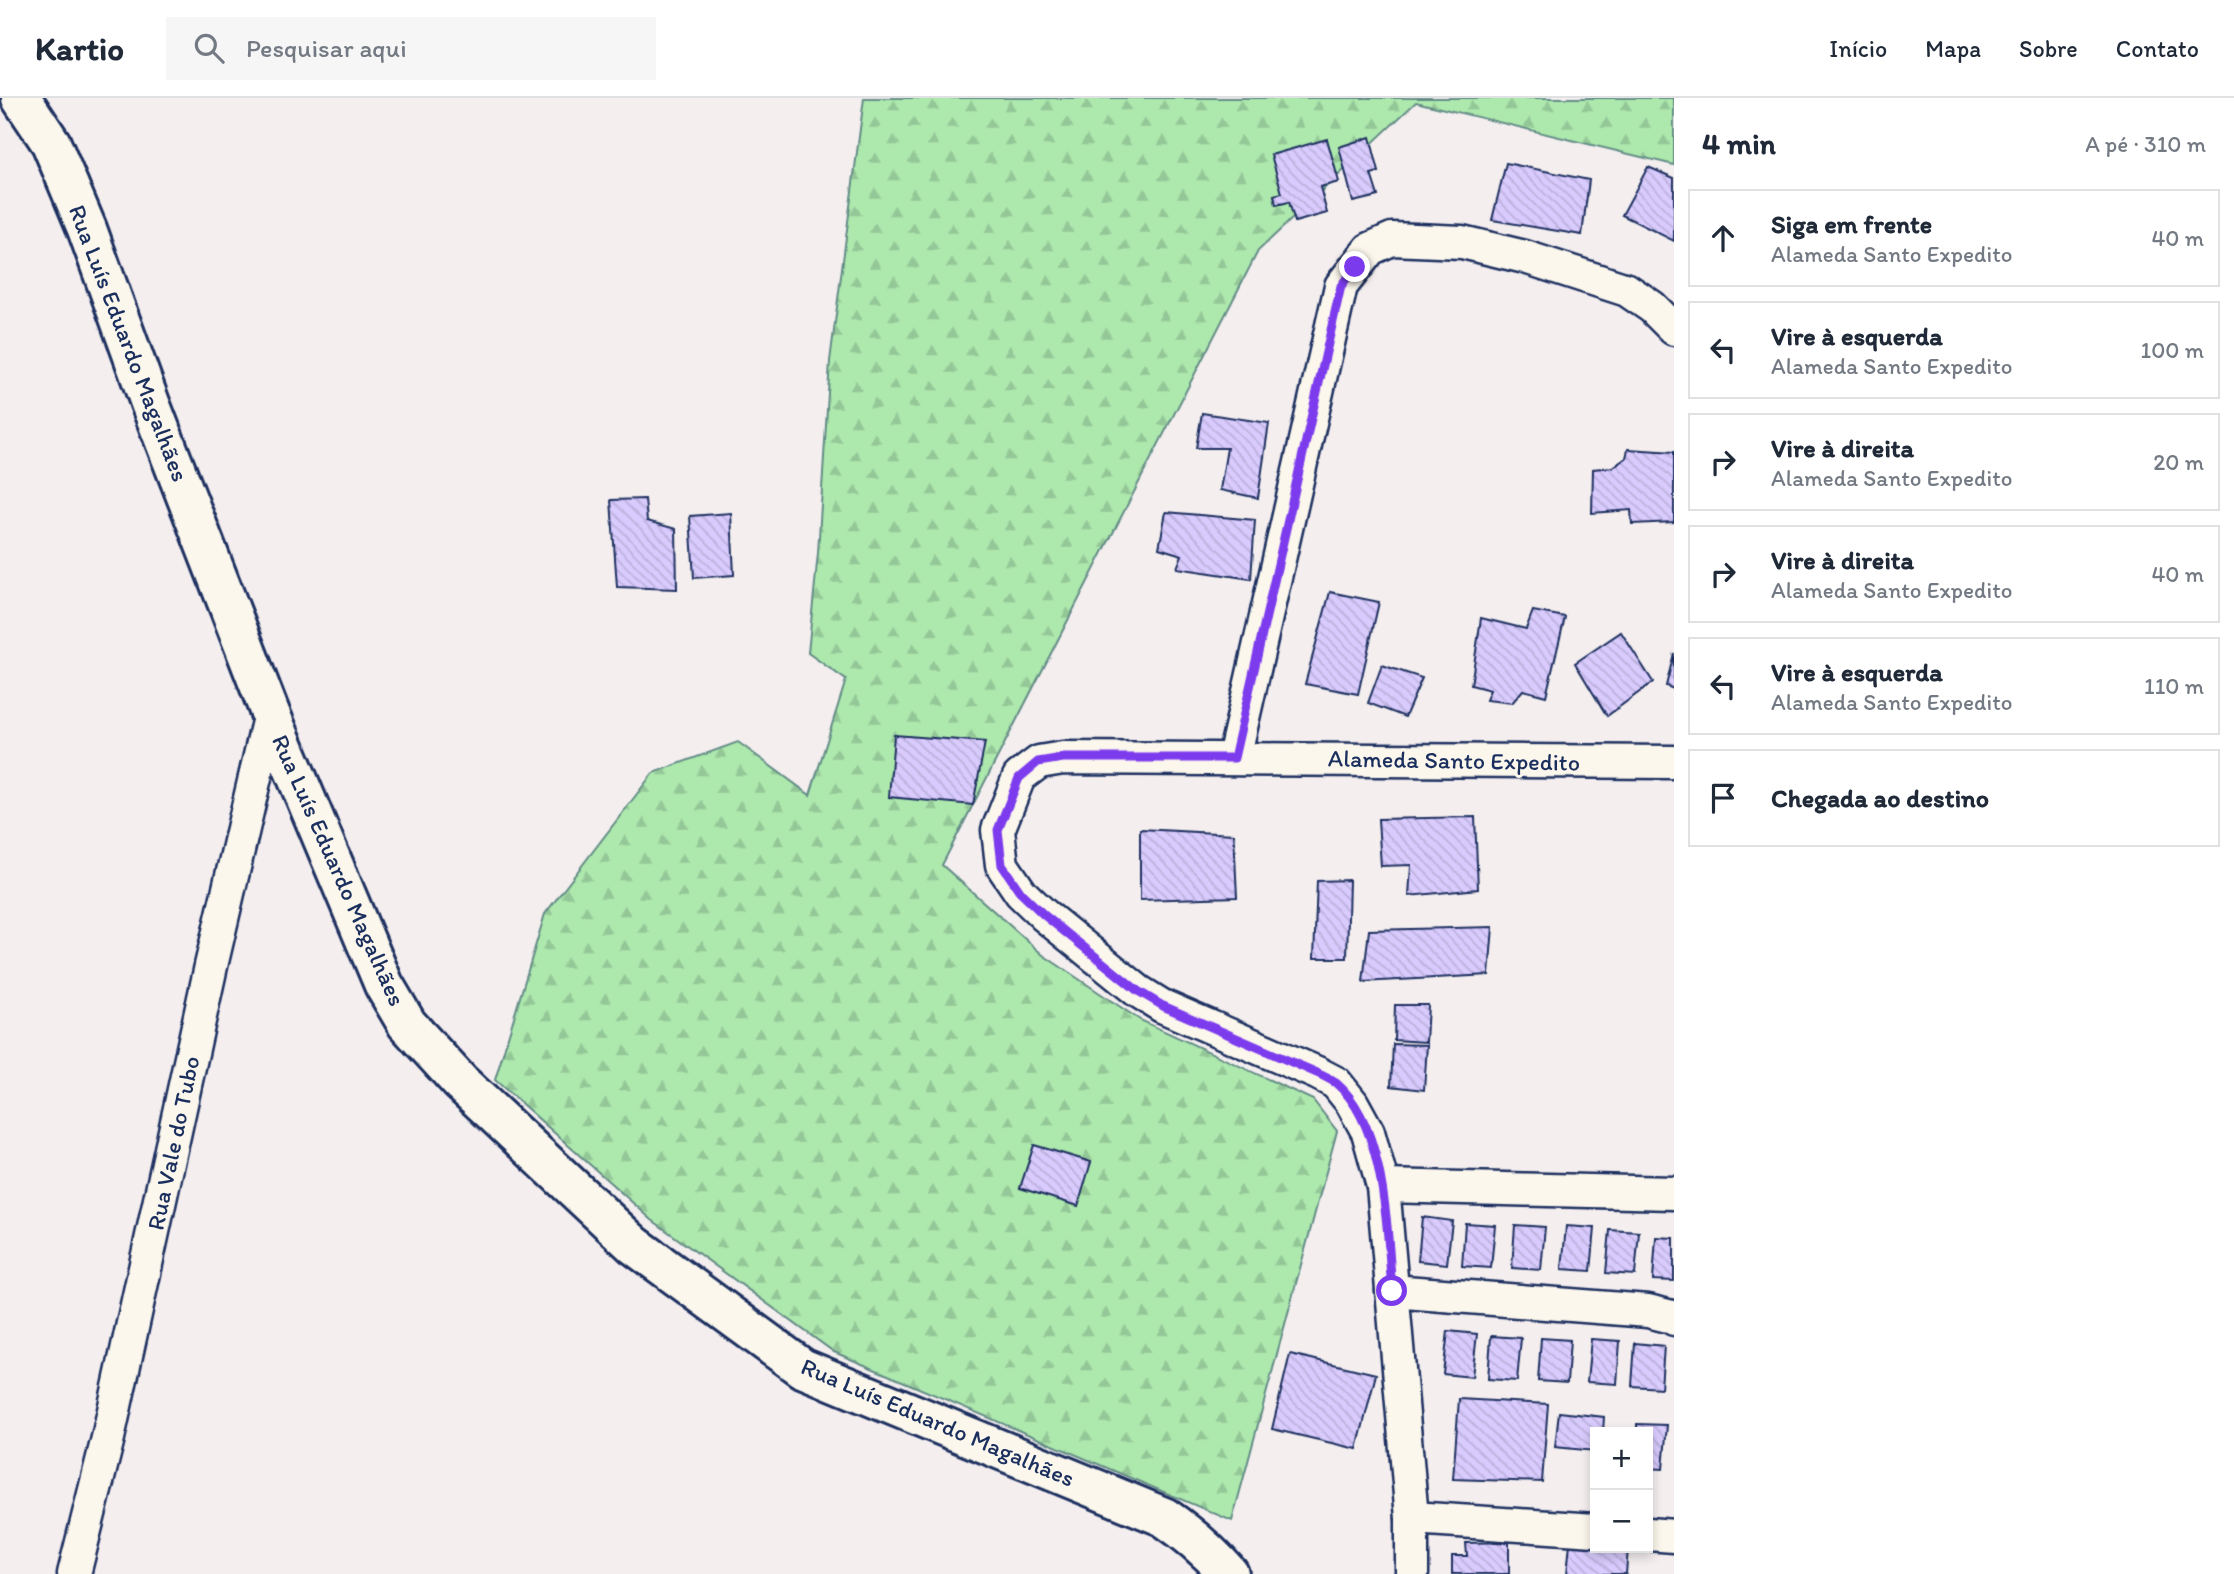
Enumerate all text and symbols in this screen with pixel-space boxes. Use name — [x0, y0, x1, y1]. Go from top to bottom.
search box — [166, 17, 656, 80]
text: Kartio — [35, 29, 124, 68]
icon: search — [190, 29, 228, 67]
text: Pesquisar aqui — [246, 32, 407, 64]
text: Início — [1829, 34, 1887, 63]
text: Mapa — [1925, 34, 1981, 63]
text: Sobre — [2019, 34, 2078, 63]
text: Contato — [2116, 34, 2199, 63]
text: 4 min — [1702, 125, 1776, 162]
text: A pé · 310 m — [2085, 130, 2206, 158]
street label: Rua Luís Eduardo Magalhães — [63, 201, 195, 485]
text: Siga em frente — [1771, 208, 1932, 240]
icon: ahead — [1704, 219, 1742, 257]
text: 40 m — [2151, 224, 2204, 252]
text: Alameda Santo Expedito — [1771, 240, 2013, 268]
route end — [1339, 251, 1370, 282]
text: Vire à esquerda — [1771, 320, 1943, 352]
icon: left — [1704, 331, 1742, 369]
text: 100 m — [2140, 336, 2204, 364]
text: Alameda Santo Expedito — [1771, 352, 2013, 380]
text: Vire à direita — [1771, 432, 1914, 464]
icon: right — [1704, 443, 1742, 481]
text: 20 m — [2153, 448, 2204, 476]
text: Alameda Santo Expedito — [1771, 464, 2013, 492]
text: Vire à direita — [1771, 544, 1914, 576]
icon: right — [1704, 555, 1742, 593]
text: 40 m — [2151, 560, 2204, 588]
text: Alameda Santo Expedito — [1771, 576, 2013, 604]
text: Vire à esquerda — [1771, 656, 1943, 688]
icon: left — [1704, 667, 1742, 705]
text: 110 m — [2144, 672, 2204, 700]
text: Alameda Santo Expedito — [1771, 688, 2013, 716]
street label: Rua Luís Eduardo Magalhães — [266, 730, 412, 1010]
street label: Alameda Santo Expedito — [1328, 743, 1580, 777]
icon: arrive — [1704, 779, 1742, 817]
text: Chegada ao destino — [1771, 782, 1989, 814]
street label: Rua Vale do Tubo — [140, 1053, 206, 1233]
route start — [1376, 1275, 1407, 1306]
street label: Rua Luís Eduardo Magalhães — [797, 1351, 1079, 1493]
map controls — [1590, 1427, 1653, 1553]
button: + — [1590, 1427, 1653, 1490]
button: − — [1590, 1490, 1653, 1553]

